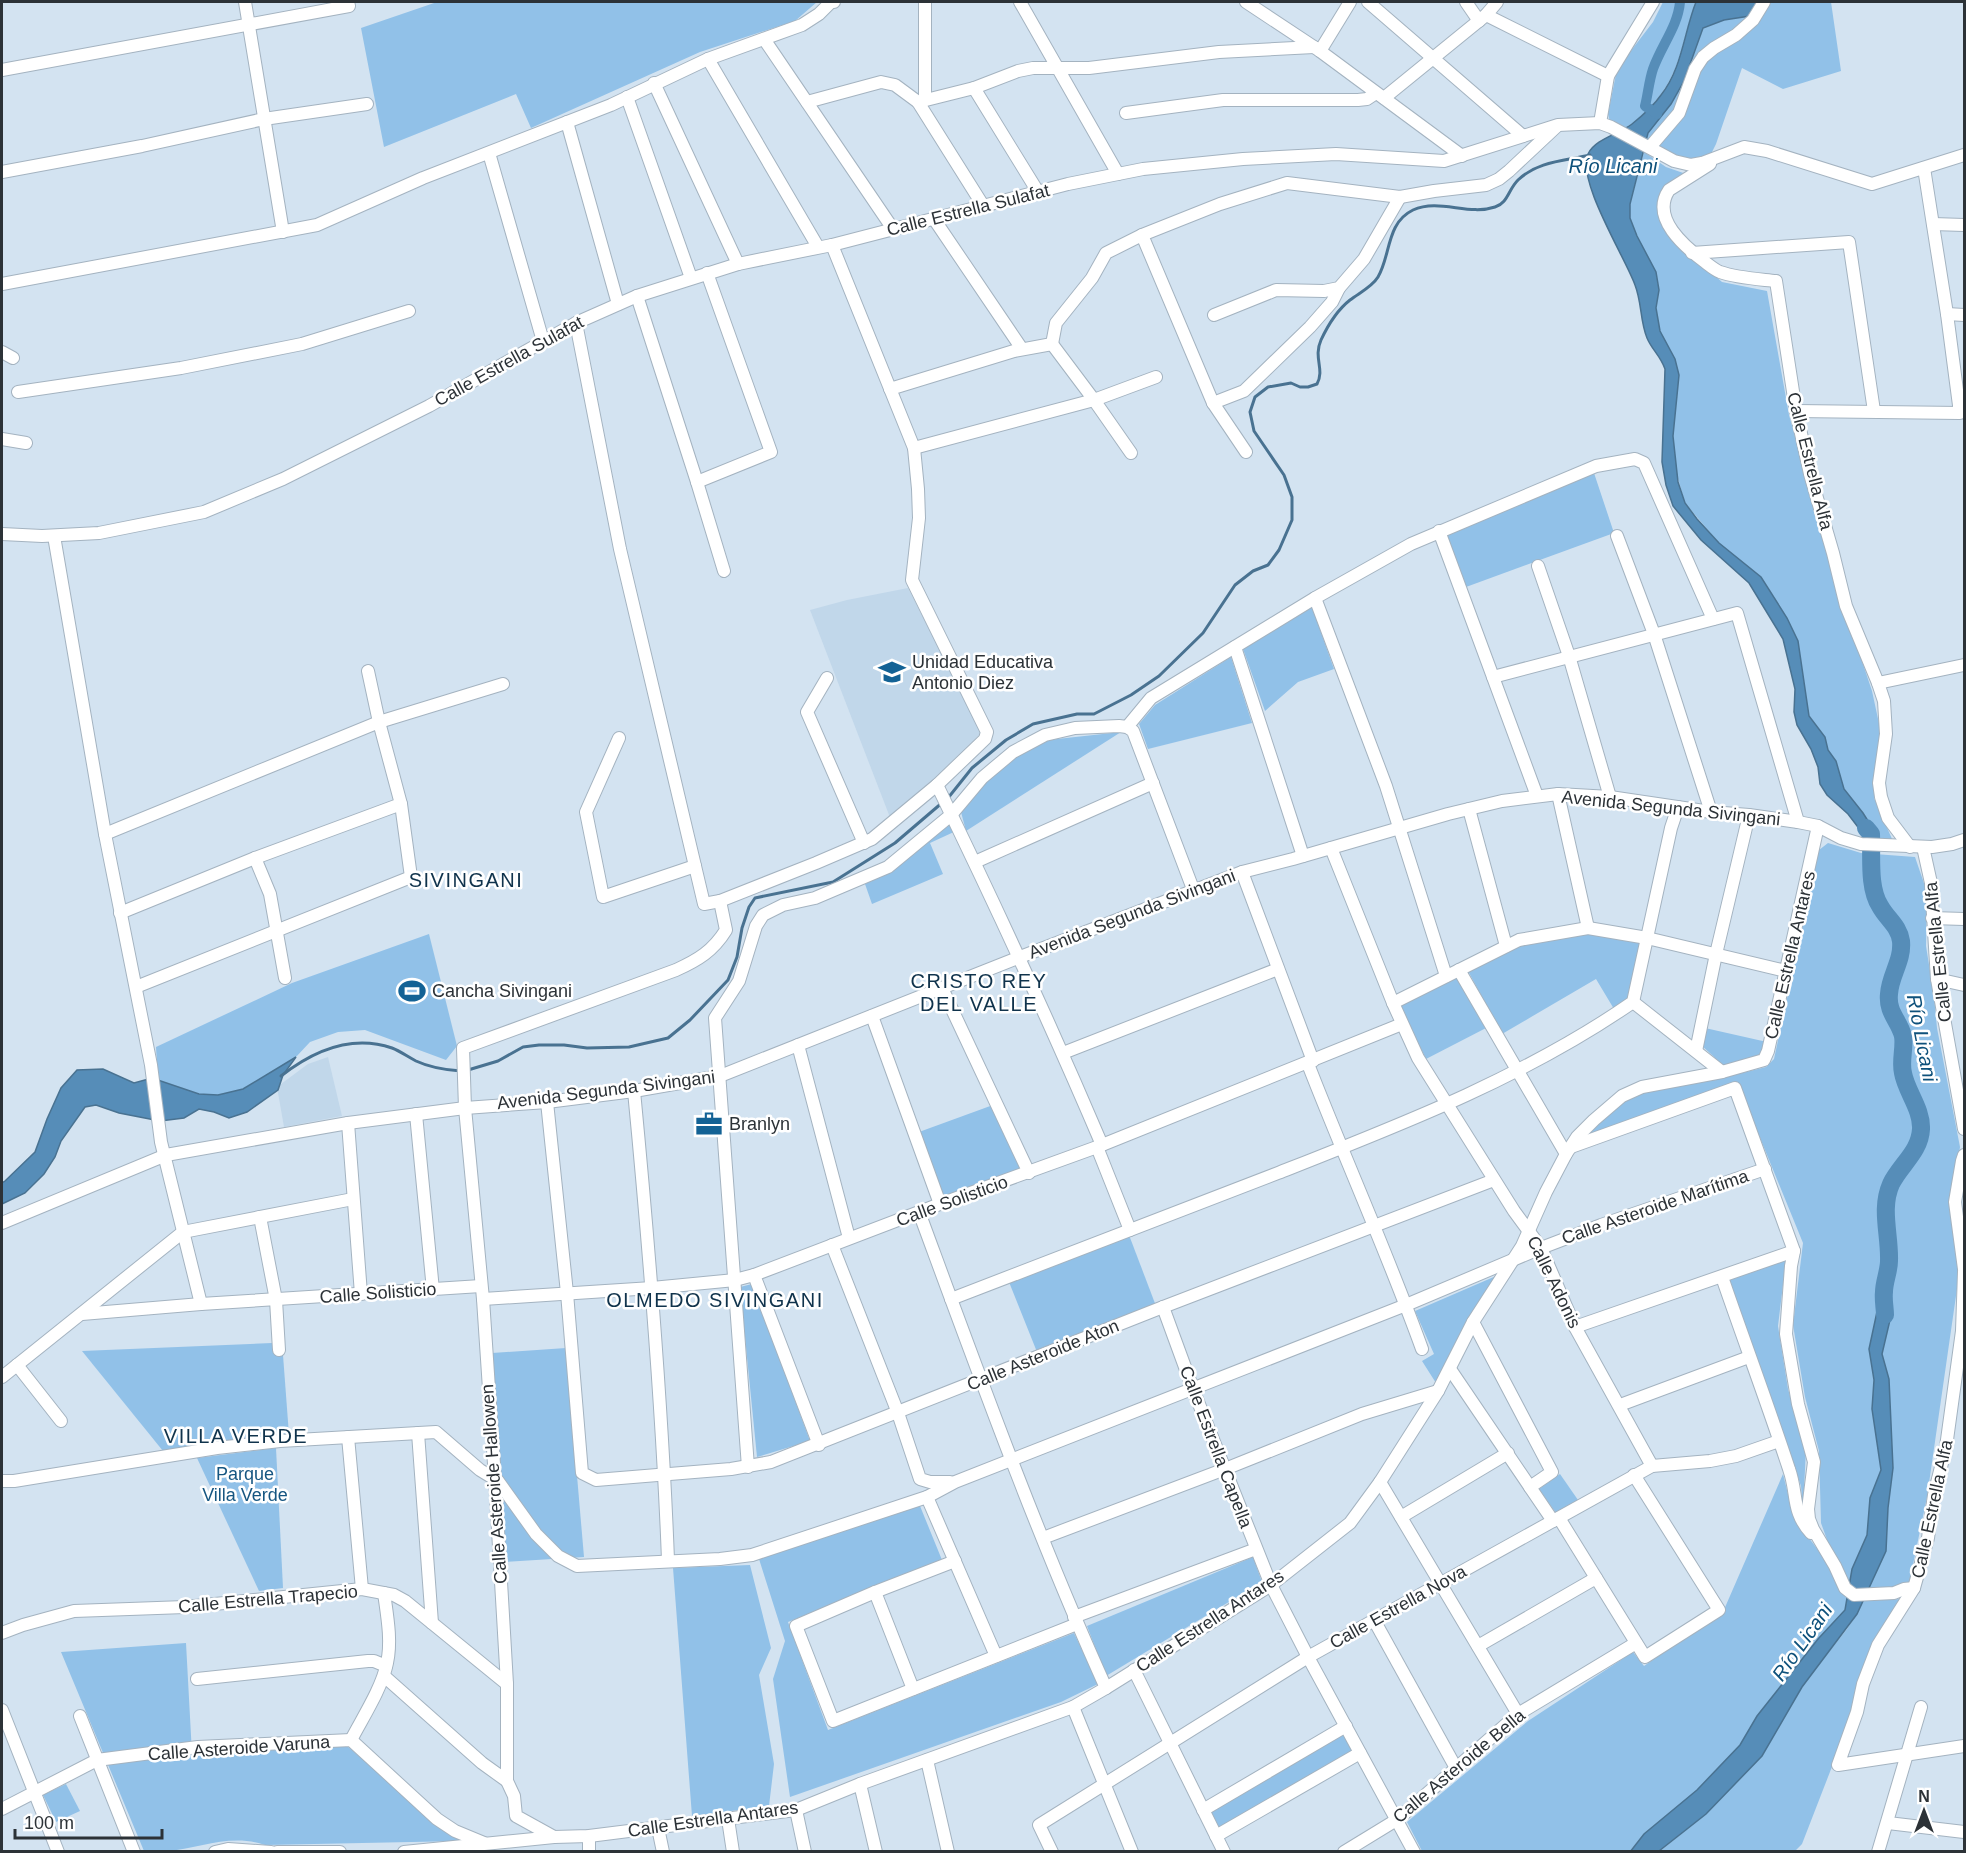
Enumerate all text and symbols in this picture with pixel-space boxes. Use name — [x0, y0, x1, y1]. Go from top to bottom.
water label: Río Licani — [1569, 155, 1658, 177]
street label: Calle Estrella Sulafat — [885, 180, 1051, 240]
street label: Calle Estrella Sulafat — [431, 312, 587, 410]
street label: Calle Estrella Alfa — [1783, 390, 1837, 533]
place label: Unidad Educativa Antonio Diez — [912, 652, 1054, 693]
school or university icon: Unidad Educativa Antonio Diez — [877, 657, 907, 687]
street label: Avenida Segunda Sivingani — [1561, 787, 1781, 829]
street label: Avenida Segunda Sivingani — [1026, 865, 1238, 963]
district label: SIVINGANI — [409, 869, 523, 891]
street label: Calle Estrella Antares — [1761, 869, 1819, 1041]
street label: Calle Estrella Alfa — [1921, 880, 1955, 1023]
district label: CRISTO REY DEL VALLE — [911, 970, 1047, 1015]
sports icon: Cancha Sivingani — [397, 976, 427, 1006]
place label: Cancha Sivingani — [432, 981, 572, 1001]
water label: Río Licani — [1903, 992, 1941, 1084]
street label: Avenida Segunda Sivingani — [496, 1067, 716, 1113]
office icon: Branlyn — [694, 1109, 724, 1139]
place label: Branlyn — [729, 1114, 790, 1134]
street label: Calle Asteroide Marítima — [1559, 1165, 1752, 1248]
street label: Calle Solisticio — [894, 1172, 1010, 1230]
street label: Calle Adonis — [1523, 1233, 1585, 1331]
street label: Calle Solisticio — [319, 1279, 437, 1307]
district label: OLMEDO SIVINGANI — [606, 1289, 824, 1311]
street label: Calle Asteroide Aton — [964, 1315, 1122, 1395]
street label: Calle Estrella Capella — [1176, 1363, 1257, 1532]
street label: Calle Asteroide Hallowen — [477, 1383, 511, 1585]
district label: VILLA VERDE — [164, 1425, 308, 1447]
street label: Calle Estrella Alfa — [1908, 1437, 1957, 1580]
park label: Parque Villa Verde — [202, 1464, 288, 1505]
street label: Calle Estrella Nova — [1326, 1561, 1471, 1653]
street label: Calle Estrella Antares — [1132, 1566, 1288, 1676]
street label: Calle Estrella Trapecio — [177, 1581, 359, 1617]
water label: Río Licani — [1767, 1599, 1837, 1685]
street label: Calle Asteroide Bella — [1389, 1704, 1530, 1827]
street label: Calle Asteroide Varuna — [147, 1732, 332, 1764]
north arrow — [1894, 1781, 1954, 1841]
text: N — [1918, 1788, 1930, 1805]
street label: Calle Estrella Antares — [626, 1797, 800, 1841]
scale bar — [15, 1802, 162, 1840]
text: 100 m — [24, 1813, 74, 1833]

